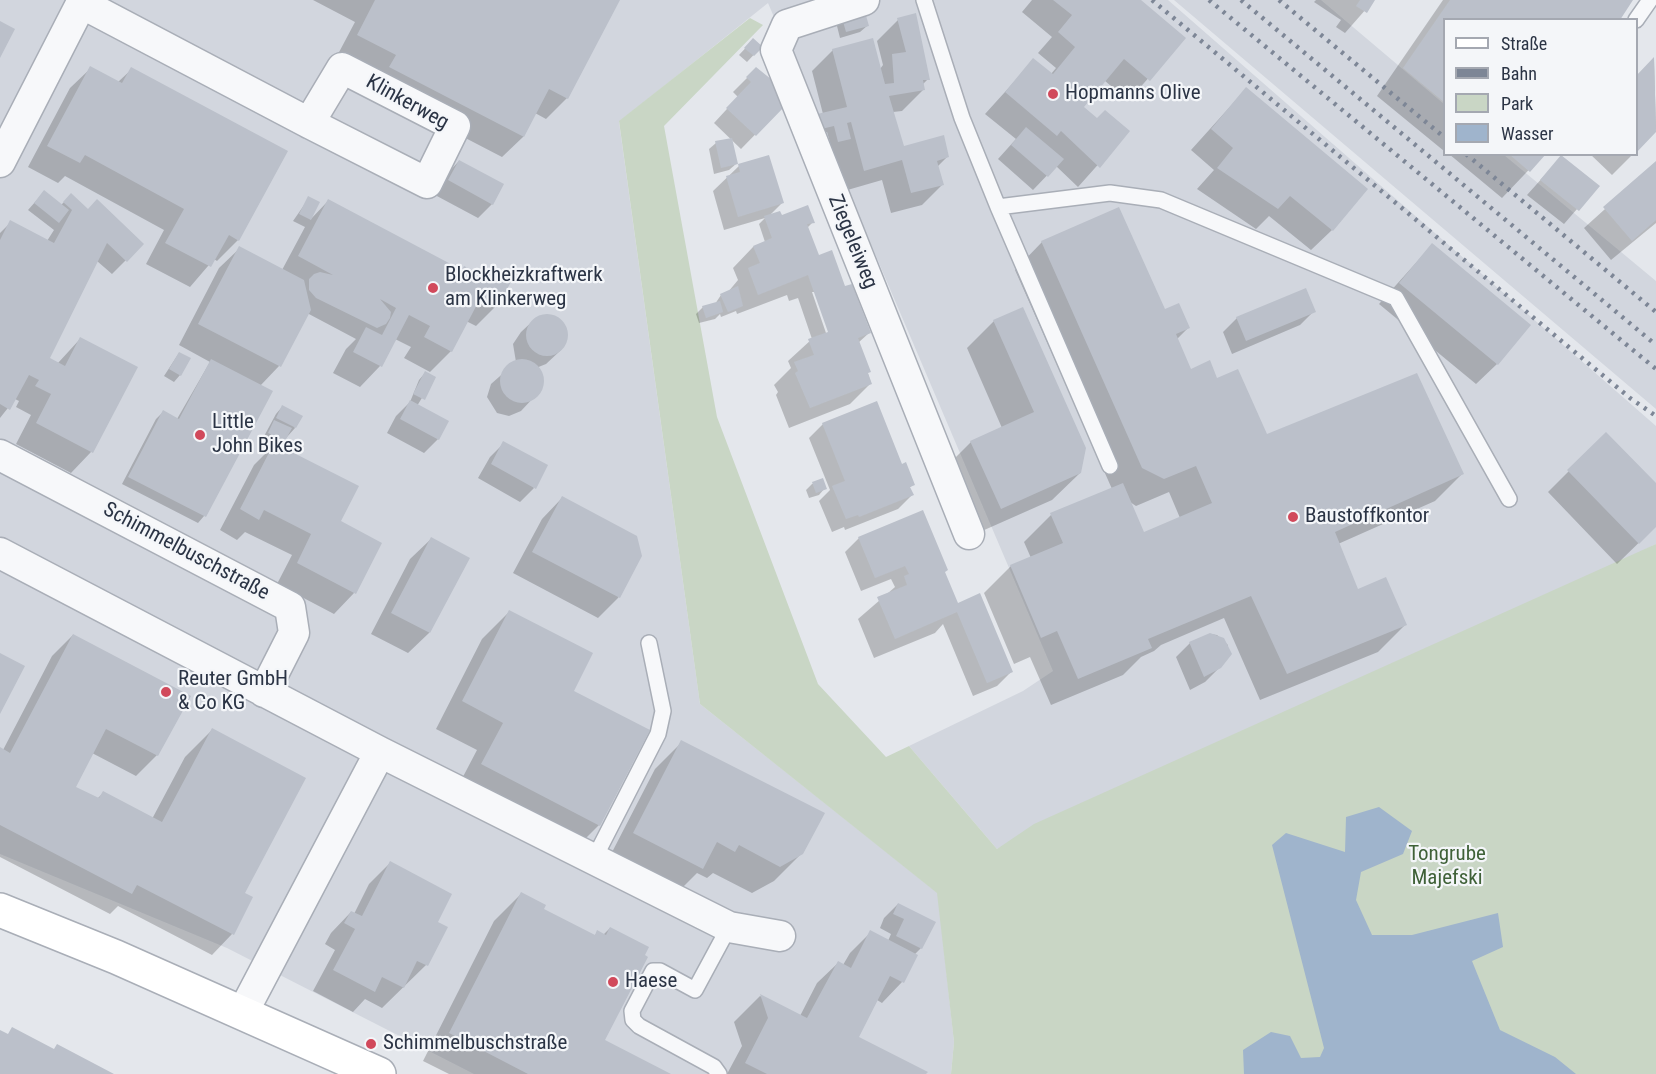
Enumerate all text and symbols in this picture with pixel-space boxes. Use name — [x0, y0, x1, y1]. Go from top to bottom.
legend — [1443, 18, 1638, 156]
text: Straße — [1501, 33, 1547, 54]
text: Bahn — [1501, 63, 1537, 84]
street label: Klinkerweg — [361, 70, 453, 136]
place label: Hopmanns Olive — [1065, 81, 1200, 107]
marker: Hopmanns Olive — [1046, 87, 1060, 101]
text: Park — [1501, 93, 1533, 114]
text: Wasser — [1501, 123, 1553, 144]
street label: Ziegeleiweg — [822, 191, 882, 293]
place label: Blockheizkraftwerk am Klinkerweg — [445, 263, 603, 313]
marker: Blockheizkraftwerk am Klinkerweg — [426, 281, 440, 295]
place label: Little John Bikes — [212, 410, 303, 460]
marker: Little John Bikes — [193, 428, 207, 442]
street label: Schimmelbuschstraße — [99, 498, 273, 606]
place label: Baustoffkontor — [1305, 504, 1429, 530]
marker: Baustoffkontor — [1286, 510, 1300, 524]
place label: Reuter GmbH & Co KG — [178, 667, 288, 717]
marker: Reuter GmbH & Co KG — [159, 685, 173, 699]
park label: Tongrube Majefski — [1408, 842, 1486, 892]
place label: Haese — [625, 969, 677, 995]
marker: Haese — [606, 975, 620, 989]
place label: Schimmelbuschstraße — [383, 1031, 567, 1057]
marker: Schimmelbuschstraße — [364, 1037, 378, 1051]

